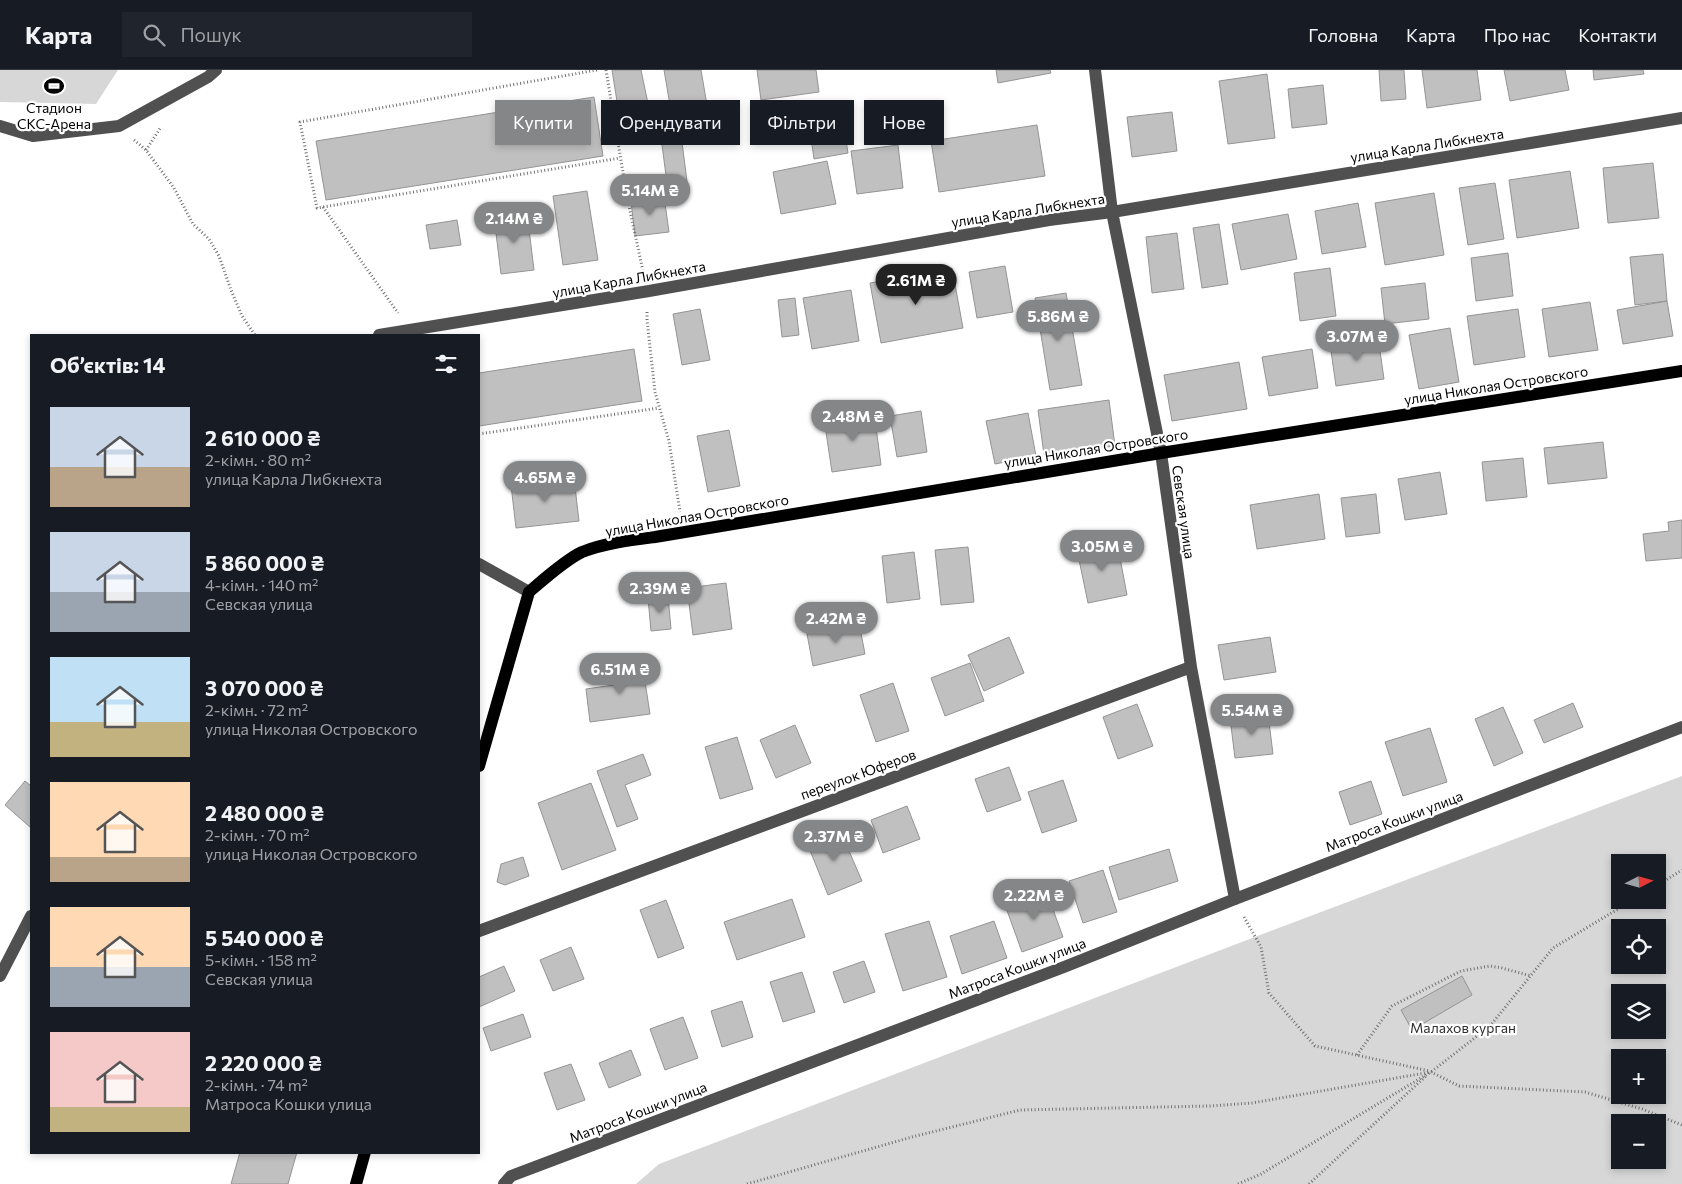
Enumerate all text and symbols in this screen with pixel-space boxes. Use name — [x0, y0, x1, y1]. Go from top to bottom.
search box — [122, 12, 472, 57]
text: Карта — [25, 20, 92, 49]
icon: search — [140, 21, 168, 49]
text: Пошук — [180, 23, 242, 46]
text: Головна — [1308, 24, 1378, 46]
text: Карта — [1406, 24, 1456, 46]
text: Про нас — [1484, 24, 1550, 46]
text: Контакти — [1578, 24, 1657, 46]
sports icon: Стадион СКС-Арена — [43, 75, 65, 97]
place label: Стадион СКС-Арена — [17, 99, 91, 132]
chip: Купити — [495, 100, 591, 145]
chip: Орендувати — [601, 100, 740, 145]
chip: Фільтри — [750, 100, 854, 145]
chip: Нове — [864, 100, 944, 145]
street label: улица Карла Либкнехта — [1349, 124, 1505, 166]
pin: 5.14M ₴ — [604, 174, 696, 216]
text: 5.14M ₴ — [621, 180, 679, 199]
street label: улица Карла Либкнехта — [950, 189, 1106, 231]
pin: 2.14M ₴ — [468, 202, 560, 244]
text: 2.14M ₴ — [485, 208, 543, 227]
street label: улица Карла Либкнехта — [551, 257, 707, 301]
pin: 2.61M ₴ — [870, 264, 962, 306]
text: 2.61M ₴ — [887, 270, 945, 289]
pin: 5.86M ₴ — [1012, 300, 1104, 342]
text: 5.86M ₴ — [1027, 306, 1089, 325]
pin: 3.07M ₴ — [1311, 320, 1403, 362]
text: 3.07M ₴ — [1327, 326, 1387, 345]
icon: filters — [432, 350, 460, 378]
text: Об’єктів: 14 — [50, 352, 165, 377]
street label: улица Николая Островского — [1403, 362, 1589, 408]
pin: 2.48M ₴ — [807, 400, 899, 442]
text: 2.48M ₴ — [822, 406, 884, 425]
text: 2 610 000 ₴ — [205, 425, 320, 450]
street label: улица Николая Островского — [1003, 425, 1189, 471]
icon: home — [90, 427, 150, 487]
text: 2-кімн. · 80 m² — [205, 450, 311, 469]
pin: 4.65M ₴ — [499, 460, 591, 503]
street label: Севская улица — [1169, 464, 1199, 560]
text: 4.65M ₴ — [514, 467, 576, 486]
text: улица Карла Либкнехта — [205, 469, 382, 488]
street label: улица Николая Островского — [604, 490, 790, 540]
pin: 3.05M ₴ — [1056, 530, 1148, 572]
text: 3.05M ₴ — [1071, 536, 1133, 555]
text: 5 860 000 ₴ — [205, 550, 324, 575]
icon: home — [90, 552, 150, 612]
pin: 2.39M ₴ — [614, 572, 706, 614]
text: 4-кімн. · 140 m² — [205, 575, 319, 594]
text: 2.39M ₴ — [629, 578, 691, 597]
text: Севская улица — [205, 594, 313, 613]
pin: 2.42M ₴ — [790, 602, 882, 644]
text: 2.42M ₴ — [806, 608, 866, 627]
pin: 6.51M ₴ — [574, 652, 666, 695]
text: 6.51M ₴ — [591, 659, 649, 678]
text: 3 070 000 ₴ — [205, 675, 323, 700]
icon: home — [90, 677, 150, 737]
pin: 5.54M ₴ — [1206, 694, 1298, 736]
text: 2-кімн. · 72 m² — [205, 700, 308, 719]
text: 5.54M ₴ — [1222, 700, 1283, 719]
text: улица Николая Островского — [205, 719, 418, 738]
street label: переулок Юферов — [798, 745, 918, 803]
street label: Матроса Кошки улица — [1323, 787, 1465, 855]
text: 2 480 000 ₴ — [205, 800, 324, 825]
icon: home — [90, 802, 150, 862]
pin: 2.37M ₴ — [788, 820, 880, 862]
text: 2-кімн. · 70 m² — [205, 825, 310, 844]
text: 2.37M ₴ — [804, 826, 864, 845]
text: улица Николая Островского — [205, 844, 418, 863]
north arrow — [1611, 854, 1666, 909]
map controls — [1611, 854, 1666, 1169]
pin: 2.22M ₴ — [988, 878, 1080, 921]
text: 2.22M ₴ — [1004, 885, 1064, 904]
button: locate — [1611, 919, 1666, 974]
text: 5 540 000 ₴ — [205, 925, 323, 950]
icon: home — [90, 927, 150, 987]
street label: Матроса Кошки улица — [946, 934, 1088, 1002]
text: 5-кімн. · 158 m² — [205, 950, 317, 969]
text: Севская улица — [205, 969, 313, 988]
button: layers — [1611, 984, 1666, 1039]
park label: Малахов курган — [1410, 1019, 1516, 1036]
button: + — [1611, 1049, 1666, 1104]
text: 2 220 000 ₴ — [205, 1050, 322, 1075]
icon: home — [90, 1052, 150, 1112]
text: 2-кімн. · 74 m² — [205, 1075, 308, 1094]
street label: Матроса Кошки улица — [567, 1078, 709, 1146]
text: Матроса Кошки улица — [205, 1094, 372, 1113]
button: − — [1611, 1114, 1666, 1169]

